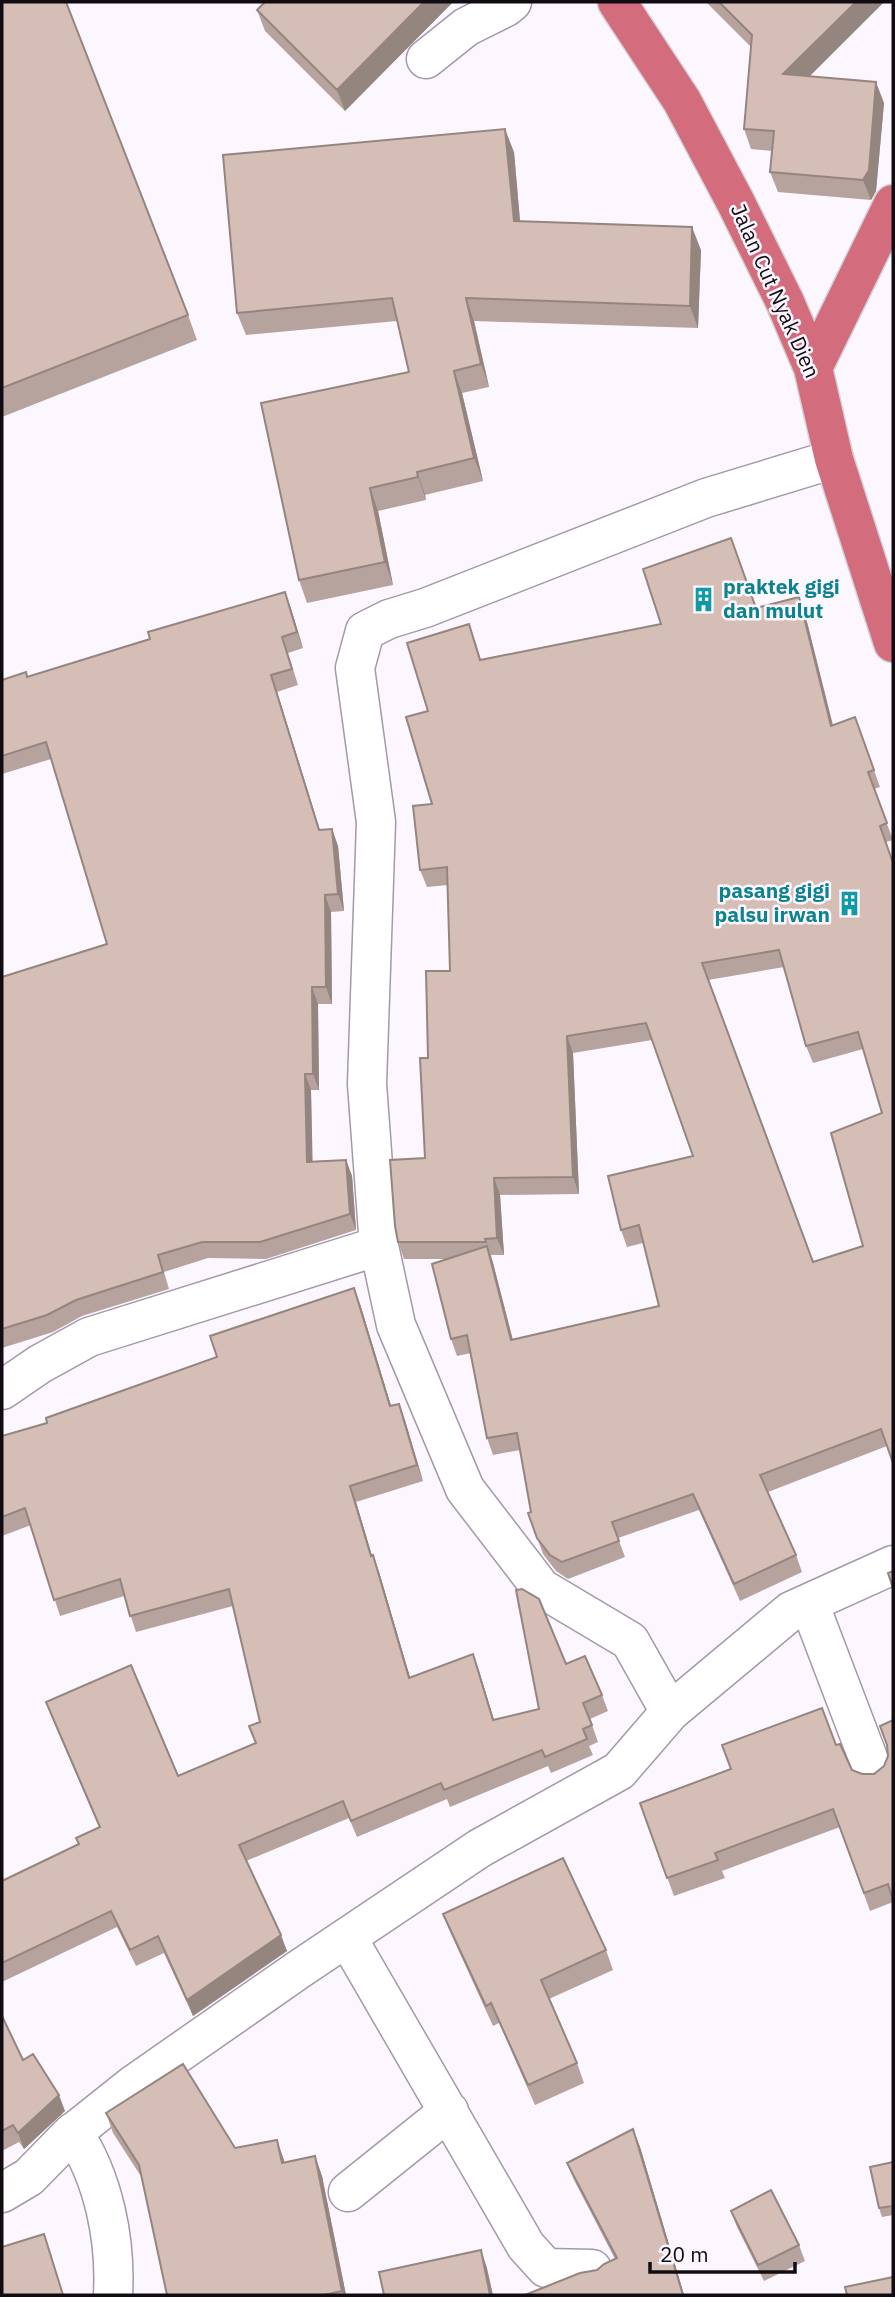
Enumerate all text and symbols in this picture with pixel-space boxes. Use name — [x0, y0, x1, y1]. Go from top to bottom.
street label: Jalan Cut Nyak Dien — [725, 199, 827, 382]
place label: praktek gigi dan mulut — [723, 572, 840, 624]
building icon: praktek gigi dan mulut — [689, 585, 717, 613]
place label: pasang gigi palsu irwan — [714, 876, 830, 928]
building icon: pasang gigi palsu irwan — [836, 889, 864, 917]
scale bar — [650, 2230, 795, 2274]
text: 20 m — [660, 2240, 709, 2268]

